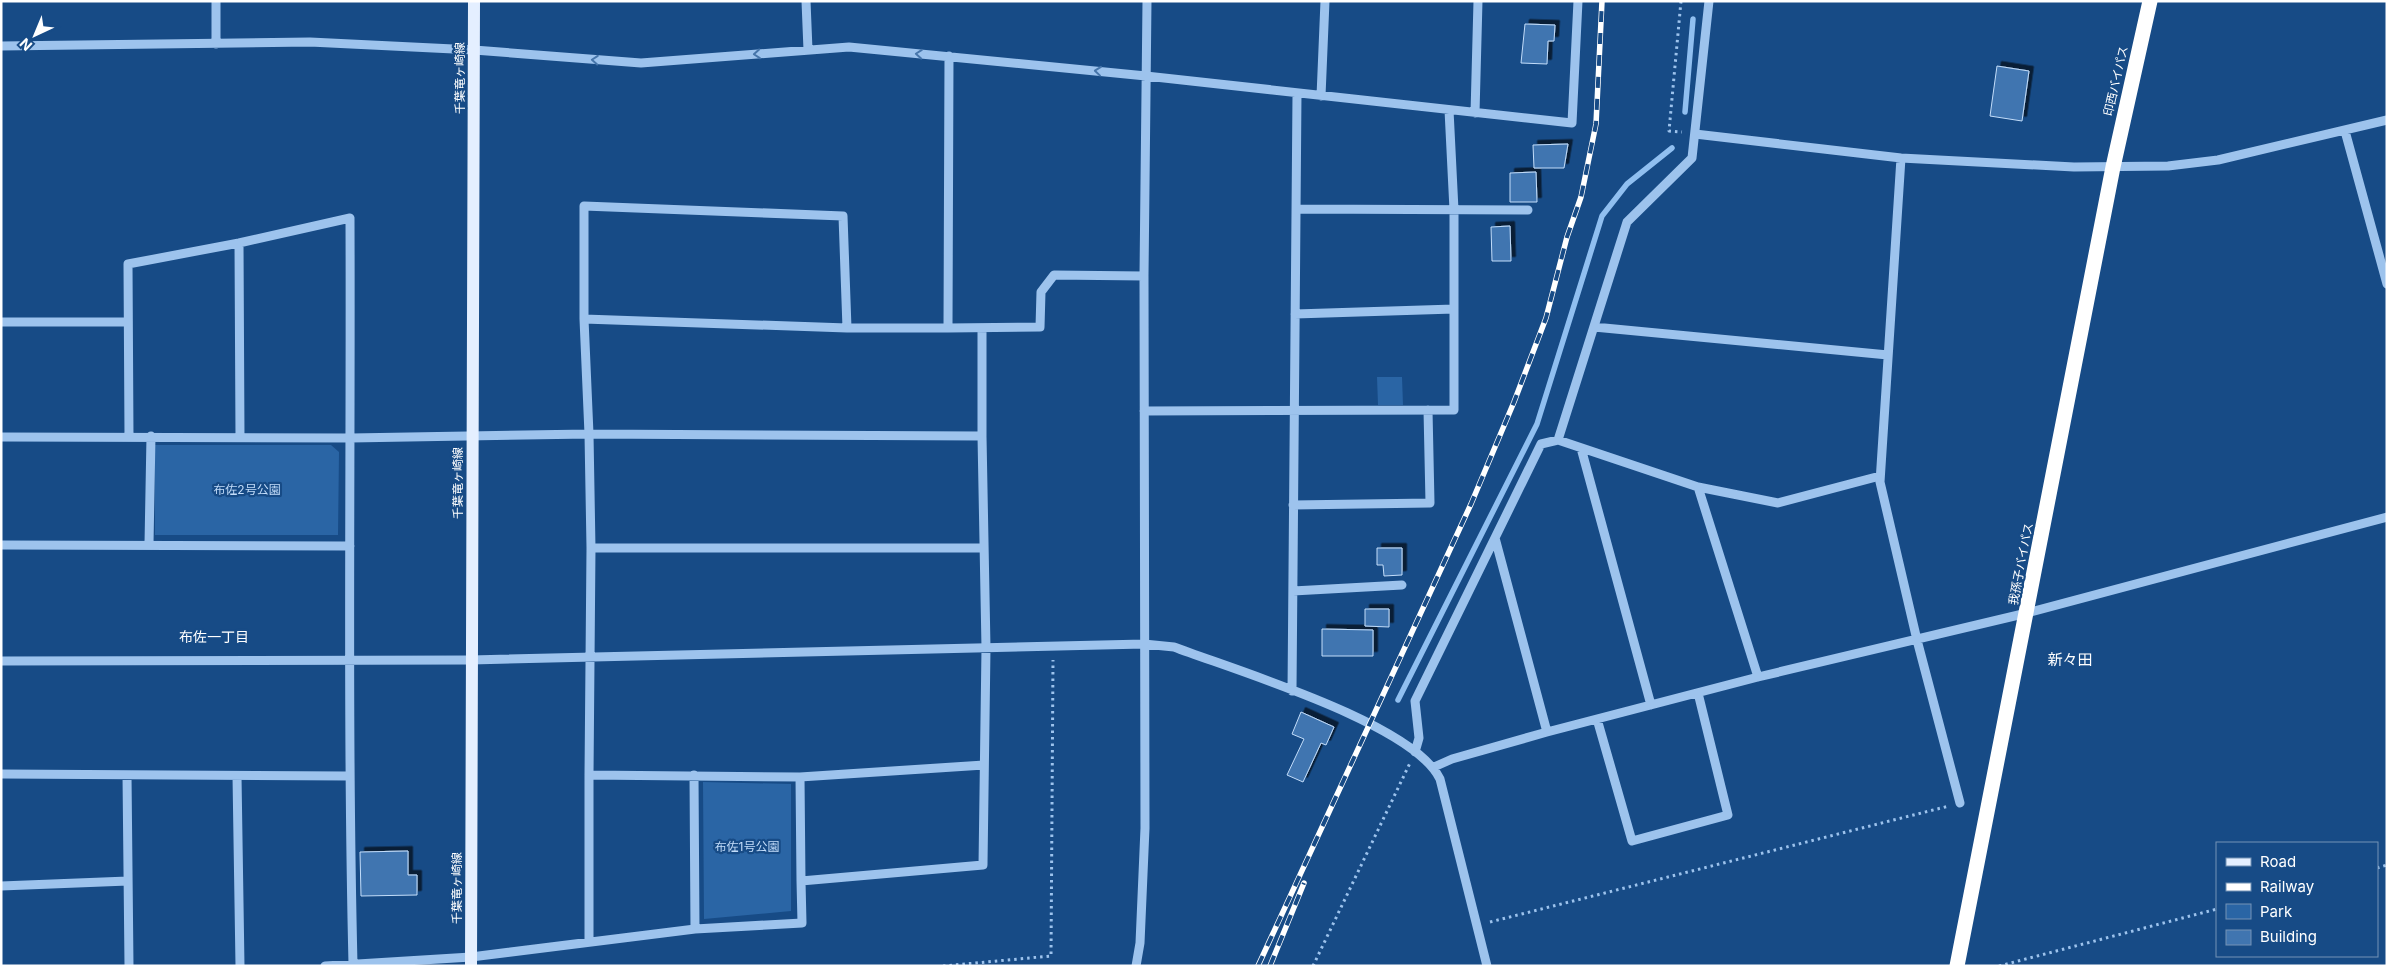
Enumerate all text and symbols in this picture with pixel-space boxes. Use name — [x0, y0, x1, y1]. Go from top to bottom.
north arrow — [10, 10, 60, 60]
text: N — [16, 35, 35, 55]
street label: 千葉竜ヶ崎線 — [452, 42, 467, 114]
street label: 印西バイパス — [2100, 44, 2131, 118]
one-way arrow — [753, 48, 761, 59]
one-way arrow — [915, 49, 923, 60]
one-way arrow — [591, 55, 599, 66]
one-way arrow — [1094, 66, 1102, 77]
street label: 千葉竜ヶ崎線 — [450, 447, 465, 519]
park label: 布佐2号公園 — [213, 482, 281, 497]
street label: 我孫子バイパス — [2005, 521, 2036, 606]
district label: 布佐一丁目 — [179, 628, 249, 645]
district label: 新々田 — [2047, 650, 2093, 669]
park label: 布佐1号公園 — [715, 839, 779, 854]
legend — [2216, 842, 2378, 957]
street label: 千葉竜ヶ崎線 — [449, 852, 464, 924]
text: Road — [2260, 852, 2296, 871]
text: Railway — [2260, 877, 2315, 896]
text: Park — [2260, 902, 2293, 921]
text: Building — [2260, 927, 2317, 946]

